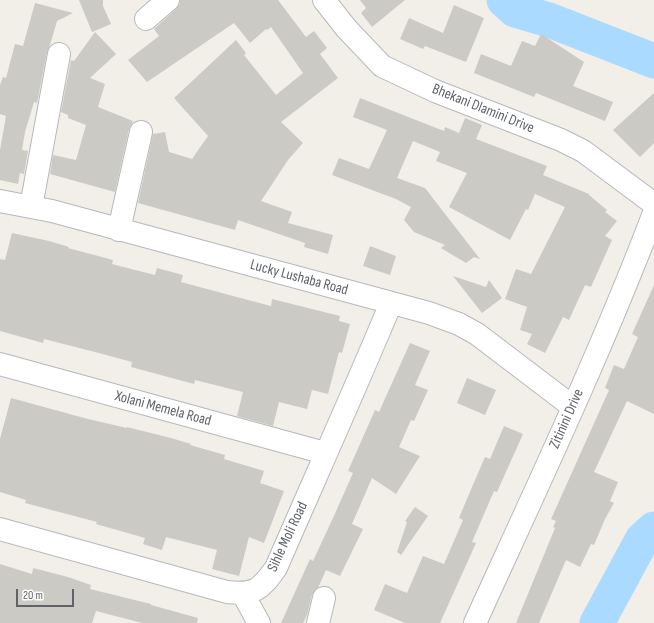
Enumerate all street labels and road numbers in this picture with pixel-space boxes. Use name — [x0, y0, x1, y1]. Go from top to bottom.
street label: Bhekani Dlamini Drive — [429, 80, 537, 138]
street label: Lucky Lushaba Road — [248, 256, 350, 300]
street label: Zitinini Drive — [546, 386, 588, 452]
street label: Xolani Memela Road — [113, 388, 213, 430]
street label: Sihle Moli Road — [264, 499, 312, 575]

